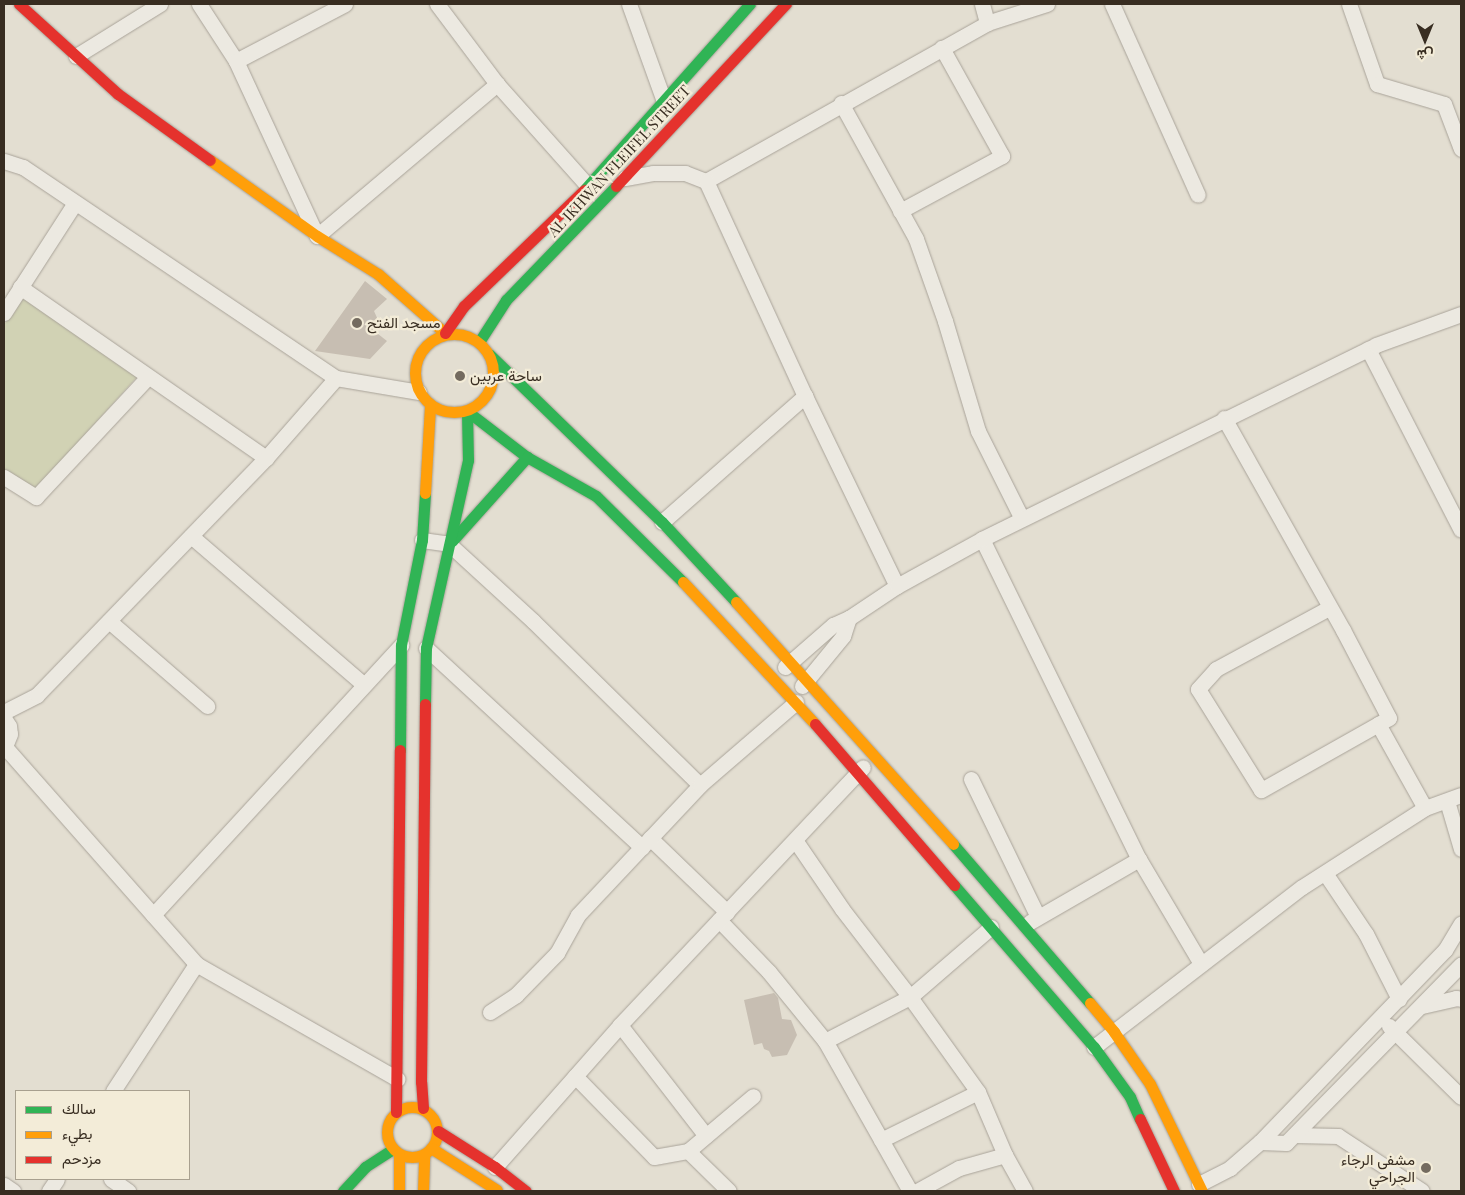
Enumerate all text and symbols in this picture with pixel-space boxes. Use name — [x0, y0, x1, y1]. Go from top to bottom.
north arrow — [1400, 15, 1450, 65]
text: ش — [1417, 46, 1433, 65]
street label: AL IKHWAN FLEIFEL STREET — [544, 81, 694, 241]
place label: مسجد الفتح — [367, 314, 441, 332]
marker: مسجد الفتح — [351, 317, 363, 329]
place label: ساحة عربين — [470, 367, 542, 385]
marker: ساحة عربين — [454, 370, 466, 382]
legend — [15, 1090, 190, 1180]
text: سالك — [62, 1098, 96, 1118]
text: بطيء — [62, 1123, 92, 1143]
text: مزدحم — [62, 1148, 101, 1168]
place label: مشفى الرجاء الجراحي — [1341, 1150, 1415, 1185]
marker: مشفى الرجاء الجراحي — [1419, 1161, 1433, 1175]

